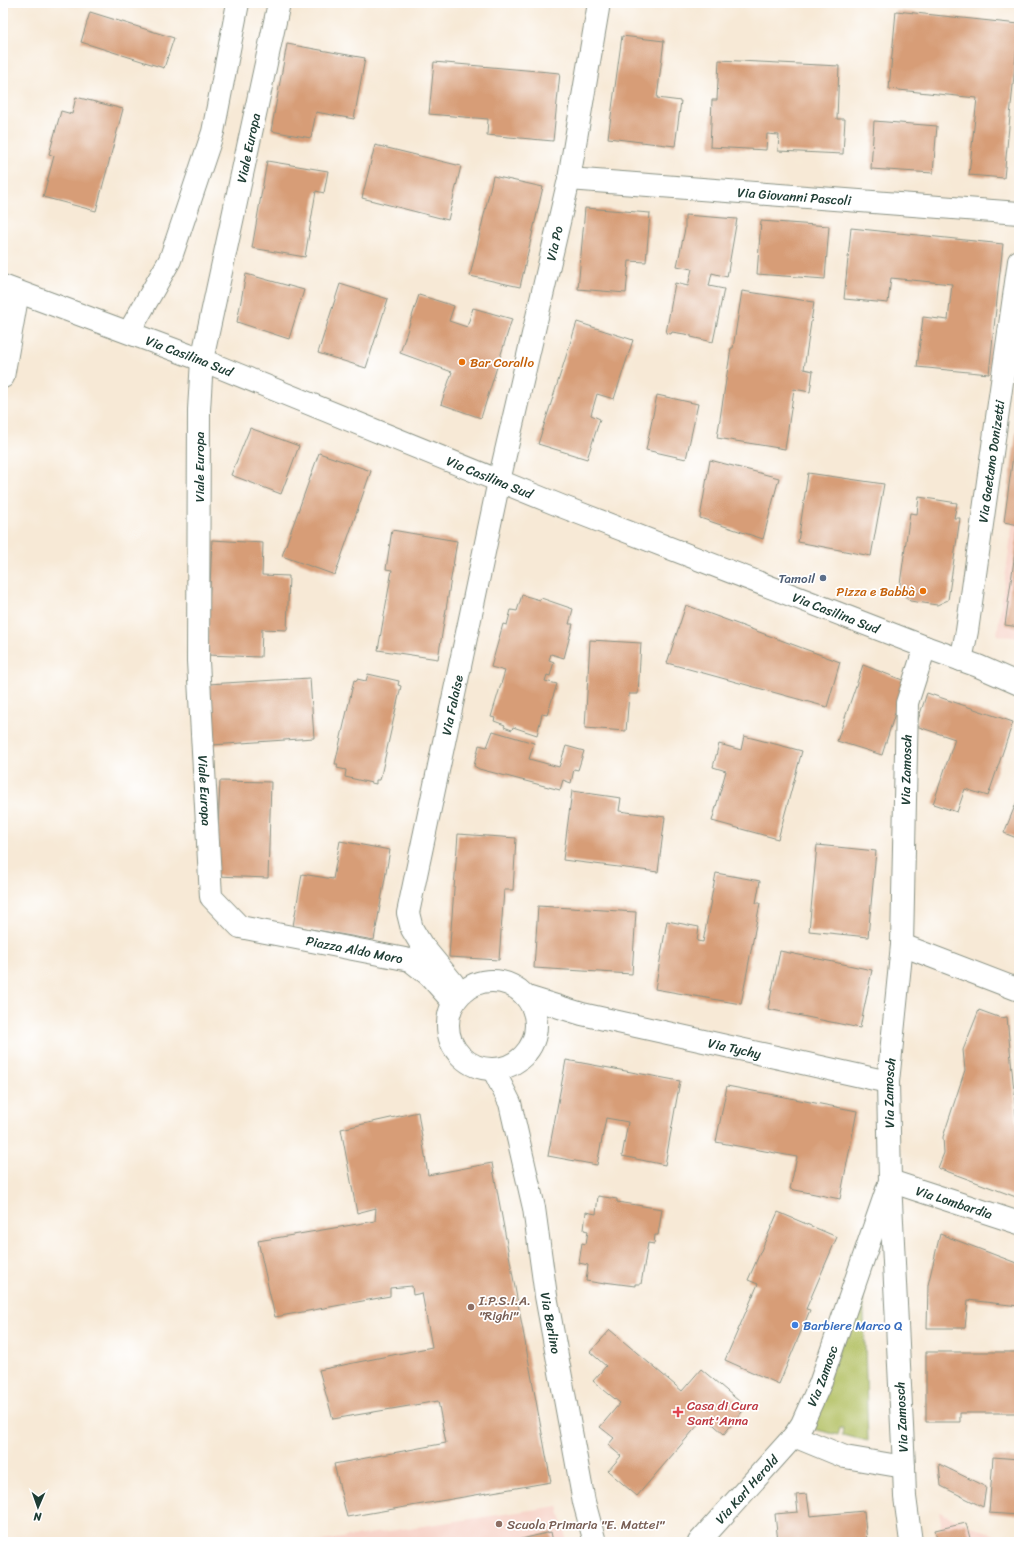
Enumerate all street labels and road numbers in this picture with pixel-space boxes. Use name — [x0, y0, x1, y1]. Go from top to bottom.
street label: Viale Europa — [230, 111, 267, 185]
street label: Via Giovanni Pascoli — [737, 181, 852, 212]
street label: Via Po — [539, 223, 570, 263]
street label: Via Casilina Sud — [142, 329, 237, 384]
street label: Via Gaetano Donizetti — [971, 398, 1011, 524]
street label: Viale Europa — [188, 431, 211, 502]
street label: Via Casilina Sud — [443, 450, 538, 506]
street label: Via Casilina Sud — [789, 586, 884, 641]
street label: Via Falaise — [435, 673, 470, 737]
street label: Via Zamosch — [894, 734, 918, 805]
street label: Viale Europa — [191, 755, 218, 827]
street label: Piazza Aldo Moro — [304, 929, 405, 970]
street label: Via Tychy — [706, 1031, 764, 1066]
street label: Via Zamosch — [877, 1056, 902, 1128]
street label: Via Lombardia — [913, 1179, 996, 1226]
street label: Via Berlino — [534, 1290, 568, 1356]
street label: Via Zamosc — [800, 1342, 845, 1410]
street label: Via Zamosch — [888, 1381, 915, 1453]
street label: Via Karl Herold — [709, 1449, 785, 1529]

